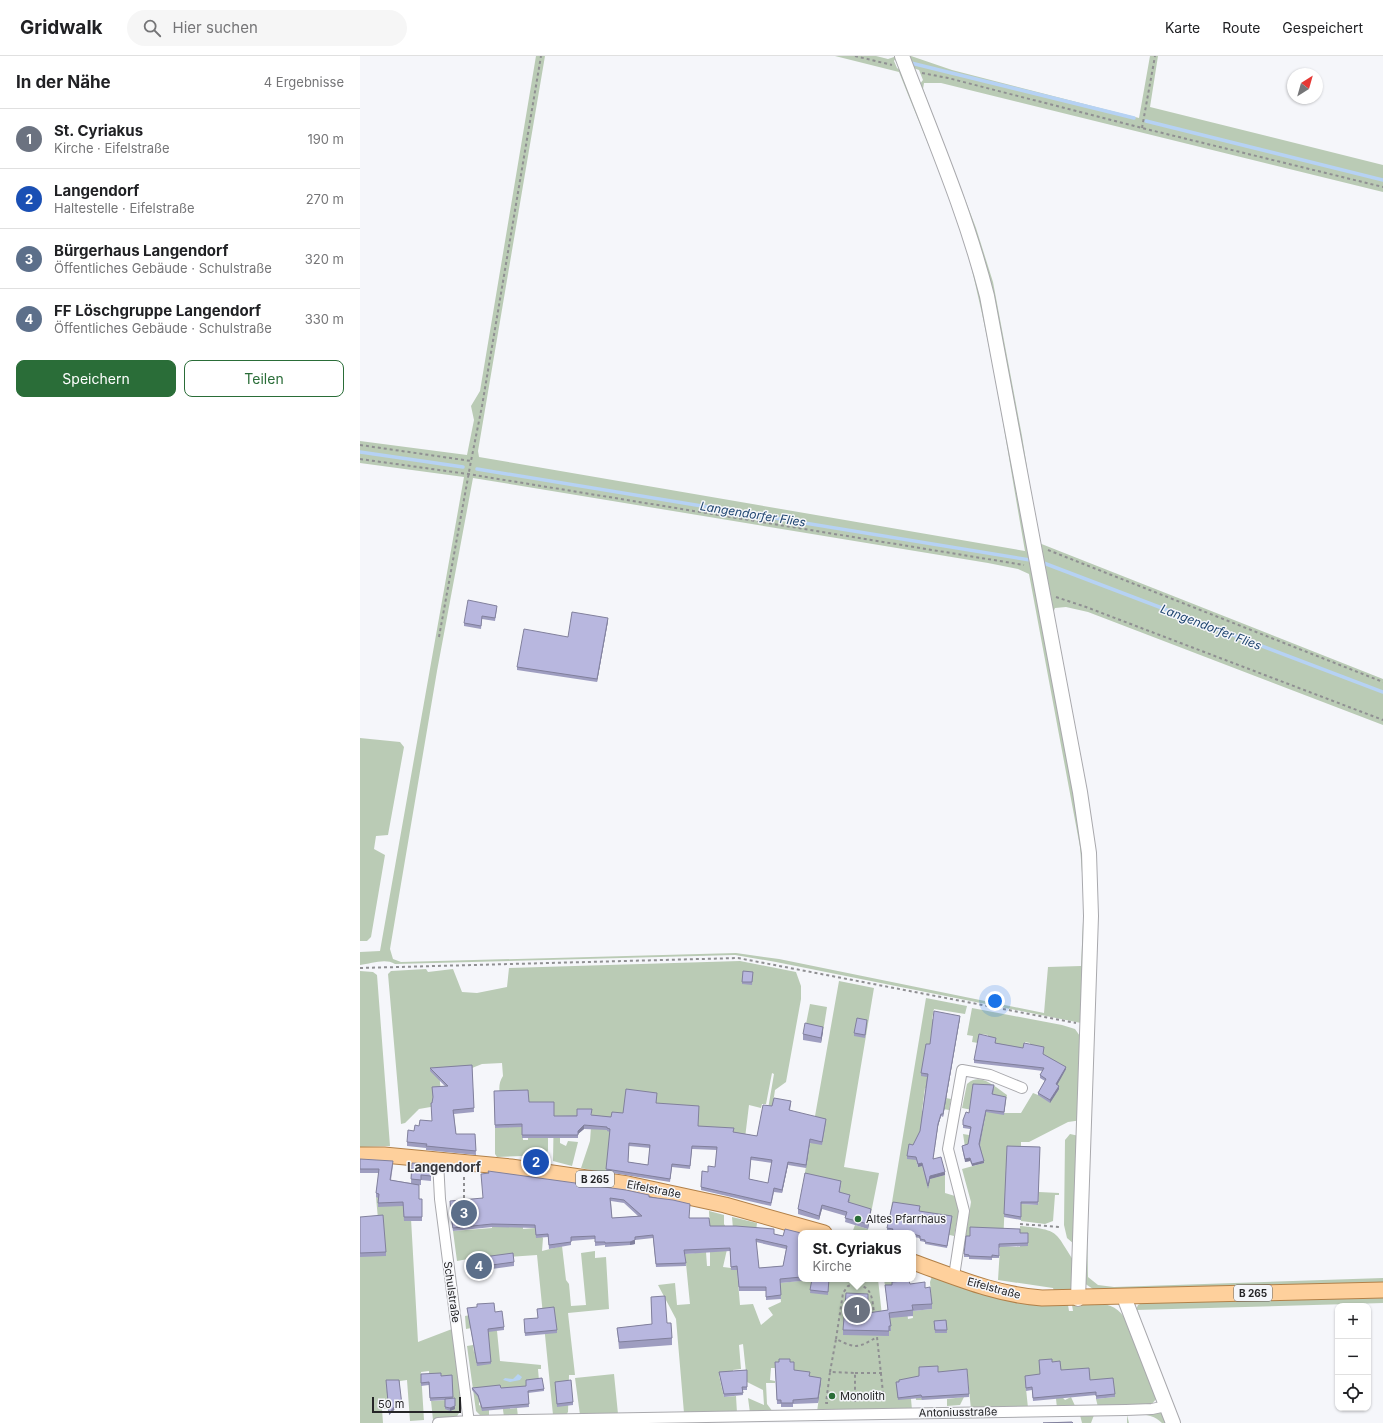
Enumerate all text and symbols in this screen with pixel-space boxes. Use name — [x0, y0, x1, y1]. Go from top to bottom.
search box — [127, 10, 407, 46]
text: Gridwalk — [20, 16, 103, 39]
icon: search — [141, 17, 163, 39]
text: Hier suchen — [173, 18, 258, 37]
text: Karte — [1165, 19, 1200, 36]
text: Route — [1222, 19, 1260, 36]
text: Gespeichert — [1282, 19, 1363, 36]
north arrow — [1287, 68, 1323, 104]
text: In der Nähe — [16, 72, 111, 92]
text: 4 Ergebnisse — [264, 74, 344, 90]
text: St. Cyriakus — [54, 121, 143, 140]
text: 1 — [26, 131, 32, 147]
text: 190 m — [307, 131, 344, 147]
text: Kirche · Eifelstraße — [54, 140, 170, 156]
text: Langendorf — [54, 181, 139, 200]
text: 2 — [25, 191, 33, 207]
text: 270 m — [306, 191, 344, 207]
text: Haltestelle · Eifelstraße — [54, 200, 195, 216]
text: Bürgerhaus Langendorf — [54, 241, 228, 260]
text: 3 — [25, 251, 33, 267]
text: 320 m — [305, 251, 344, 267]
text: Öffentliches Gebäude · Schulstraße — [54, 260, 272, 276]
text: FF Löschgruppe Langendorf — [54, 301, 261, 320]
text: 4 — [25, 311, 33, 327]
text: 330 m — [305, 311, 344, 327]
text: Öffentliches Gebäude · Schulstraße — [54, 320, 272, 336]
button: Speichern — [16, 360, 176, 397]
button: Teilen — [184, 360, 344, 397]
water label: Langendorfer Flies — [699, 498, 807, 530]
water label: Langendorfer Flies — [1158, 601, 1264, 653]
your location — [985, 991, 1005, 1011]
pin: 2 — [523, 1147, 549, 1177]
district label: Langendorf — [407, 1159, 482, 1175]
road number: B 265 — [576, 1171, 614, 1187]
street label: Eifelstraße — [626, 1177, 682, 1201]
pin: 3 — [451, 1198, 477, 1228]
place label: Altes Pfarrhaus — [866, 1212, 946, 1226]
marker: Altes Pfarrhaus — [853, 1214, 863, 1224]
popup — [798, 1230, 916, 1282]
text: St. Cyriakus — [812, 1239, 902, 1258]
pin: 4 — [466, 1251, 492, 1281]
text: Kirche — [812, 1258, 852, 1274]
street label: Schulstraße — [441, 1260, 463, 1324]
street label: Eifelstraße — [966, 1274, 1022, 1302]
road number: B 265 — [1234, 1285, 1272, 1301]
pin: 1 — [844, 1295, 870, 1325]
map controls — [1335, 1303, 1371, 1411]
button: + — [1335, 1303, 1371, 1339]
button: − — [1335, 1339, 1371, 1375]
button: locate — [1335, 1375, 1371, 1411]
place label: Monolith — [840, 1389, 885, 1403]
marker: Monolith — [827, 1391, 837, 1401]
scale bar — [372, 1395, 461, 1414]
text: 50 m — [378, 1397, 404, 1411]
street label: Antoniusstraße — [919, 1404, 997, 1420]

